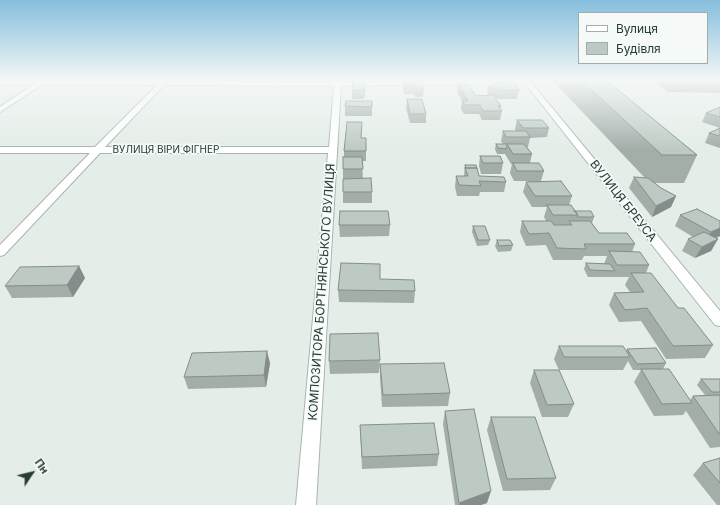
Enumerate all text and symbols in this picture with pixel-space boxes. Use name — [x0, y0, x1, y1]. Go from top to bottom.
legend — [578, 12, 708, 64]
text: Вулиця — [616, 21, 658, 36]
text: Будівля — [616, 41, 661, 56]
street label: ВУЛИЦЯ ВІРИ ФІГНЕР — [113, 144, 219, 156]
street label: ВУЛИЦЯ БРЕУСА — [587, 157, 659, 245]
street label: КОМПОЗИТОРА БОРТНЯНСЬКОГО ВУЛИЦЯ — [306, 163, 338, 421]
north arrow — [12, 453, 52, 493]
text: Пн — [32, 456, 52, 476]

